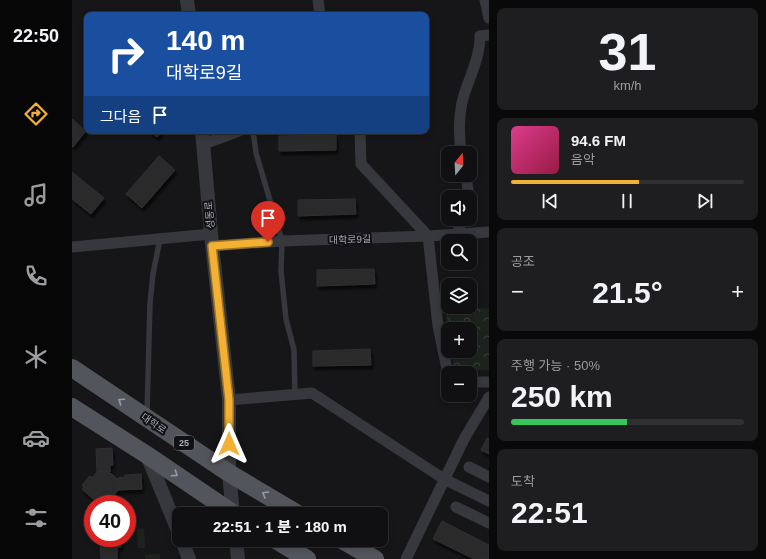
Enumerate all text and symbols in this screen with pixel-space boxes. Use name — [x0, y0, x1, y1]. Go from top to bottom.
text: 31 — [599, 23, 656, 81]
text: 140 m — [166, 25, 245, 56]
text: 22:50 — [13, 26, 59, 46]
icon: right — [100, 28, 152, 80]
text: 대학로9길 — [166, 63, 242, 83]
text: km/h — [613, 78, 642, 93]
icon: directions — [22, 100, 50, 128]
icon: arrive — [149, 104, 171, 126]
text: 그다음 — [100, 108, 141, 125]
text: 94.6 FM — [571, 132, 626, 149]
north arrow — [441, 146, 477, 182]
map controls — [441, 146, 477, 402]
text: 음악 — [571, 152, 595, 167]
icon: music — [22, 181, 50, 209]
button: sound — [441, 190, 477, 226]
icon: previous — [539, 190, 561, 212]
icon: pause — [616, 190, 638, 212]
icon: next — [694, 190, 716, 212]
street label: 성동로 — [203, 201, 216, 229]
pin — [251, 201, 285, 242]
icon: arrive — [257, 207, 279, 229]
street label: 대학로9길 — [329, 233, 371, 246]
button: search — [441, 234, 477, 270]
text: 공조 — [511, 254, 535, 269]
icon: phone — [22, 262, 50, 290]
text: 21.5° — [592, 276, 663, 309]
button: layers — [441, 278, 477, 314]
text: − — [511, 279, 524, 304]
text: + — [731, 279, 744, 304]
button: + — [441, 322, 477, 358]
icon: climate — [22, 343, 50, 371]
text: 주행 가능 · 50% — [511, 358, 600, 373]
button: − — [441, 366, 477, 402]
text: 250 km — [511, 380, 613, 413]
one-way arrow — [118, 398, 125, 405]
street label: 대학로 — [139, 411, 168, 436]
position arrow — [208, 423, 250, 465]
icon: car — [22, 424, 50, 452]
road number: 25 — [174, 436, 194, 450]
one-way arrow — [171, 469, 178, 477]
text: 도착 — [511, 474, 535, 489]
one-way arrow — [262, 492, 269, 499]
speed limit sign: 40 — [84, 495, 136, 547]
text: 22:51 — [511, 496, 588, 529]
icon: filters — [22, 504, 50, 532]
text: 22:51 · 1 분 · 180 m — [213, 518, 347, 535]

